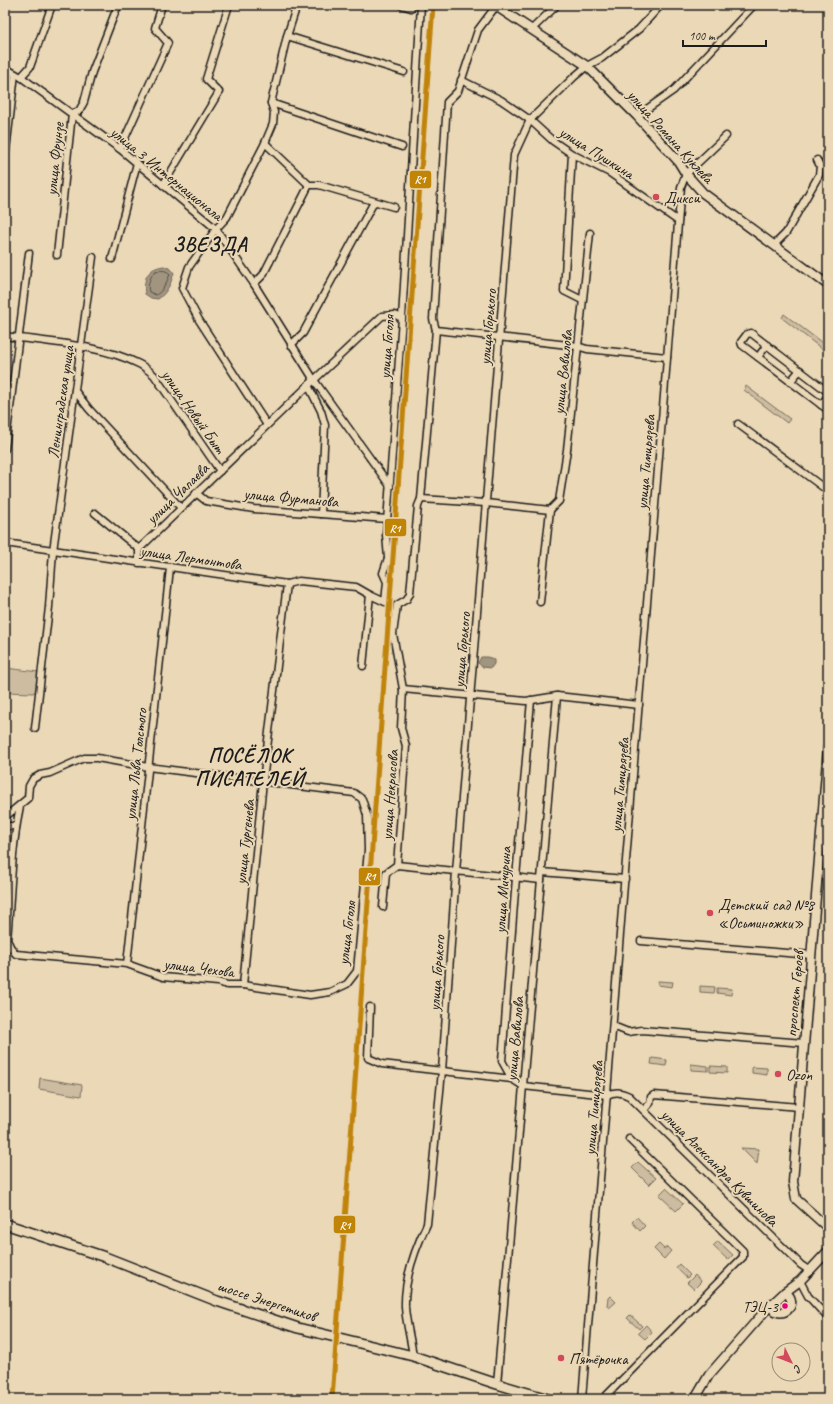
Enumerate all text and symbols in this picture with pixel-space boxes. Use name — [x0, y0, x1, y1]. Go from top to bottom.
scale bar — [683, 22, 766, 48]
text: 100 m — [689, 28, 716, 44]
street label: улица Романа Куклева — [622, 85, 719, 189]
street label: улица Фрунзе — [41, 120, 69, 198]
street label: улица Пушкина — [555, 121, 639, 184]
street label: улица 3 Интернационала — [105, 122, 228, 226]
line badge: R1 — [409, 170, 432, 189]
text: R1 — [415, 172, 427, 186]
place label: Дикси — [664, 188, 701, 208]
marker: Дикси — [651, 192, 661, 202]
district label: ЗВЕЗДА — [172, 232, 248, 257]
street label: улица Горького — [475, 287, 501, 367]
street label: улица Гоголя — [375, 313, 399, 381]
street label: улица Вавилова — [549, 328, 577, 416]
street label: Ленинградская улица — [43, 343, 79, 460]
street label: улица Новый Быт — [156, 365, 231, 459]
street label: улица Тимирязева — [632, 412, 660, 511]
street label: улица Чапаева — [141, 458, 214, 529]
street label: улица Фурманова — [242, 484, 340, 512]
line badge: R1 — [384, 518, 407, 537]
text: R1 — [390, 521, 402, 535]
street label: улица Лермонтова — [138, 541, 244, 575]
street label: улица Горького — [449, 610, 475, 690]
street label: улица Льва Толстого — [120, 706, 152, 822]
street label: улица Тимирязева — [606, 735, 634, 834]
district label: ПОСЁЛОК ПИСАТЕЛЕЙ — [195, 743, 307, 791]
street label: улица Некрасова — [377, 748, 403, 842]
street label: улица Тургенева — [230, 798, 259, 886]
street label: улица Мичурина — [490, 845, 516, 935]
line badge: R1 — [358, 867, 381, 886]
text: R1 — [365, 869, 377, 883]
place label: Детский сад №8 «Осьминожки» — [718, 895, 816, 933]
street label: улица Гоголя — [333, 899, 361, 967]
marker: Детский сад №8 «Осьминожки» — [705, 908, 715, 918]
street label: улица Горького — [424, 933, 450, 1013]
street label: проспект Героев — [781, 947, 809, 1038]
street label: улица Чехова — [162, 954, 237, 982]
street label: улица Вавилова — [501, 995, 529, 1083]
street label: улица Тимирязева — [580, 1058, 608, 1157]
place label: Ozon — [786, 1065, 813, 1085]
marker: Ozon — [773, 1069, 783, 1079]
street label: улица Александра Кувшинова — [656, 1104, 783, 1231]
line badge: R1 — [333, 1215, 356, 1234]
text: R1 — [340, 1218, 352, 1232]
street label: шоссе Энергетиков — [215, 1276, 321, 1327]
place label: ТЭЦ-3 — [743, 1298, 779, 1317]
marker: ТЭЦ-3 — [780, 1301, 790, 1311]
north arrow — [771, 1342, 811, 1382]
place label: Пятёрочка — [569, 1349, 629, 1369]
marker: Пятёрочка — [556, 1353, 566, 1363]
text: С — [790, 1362, 805, 1377]

